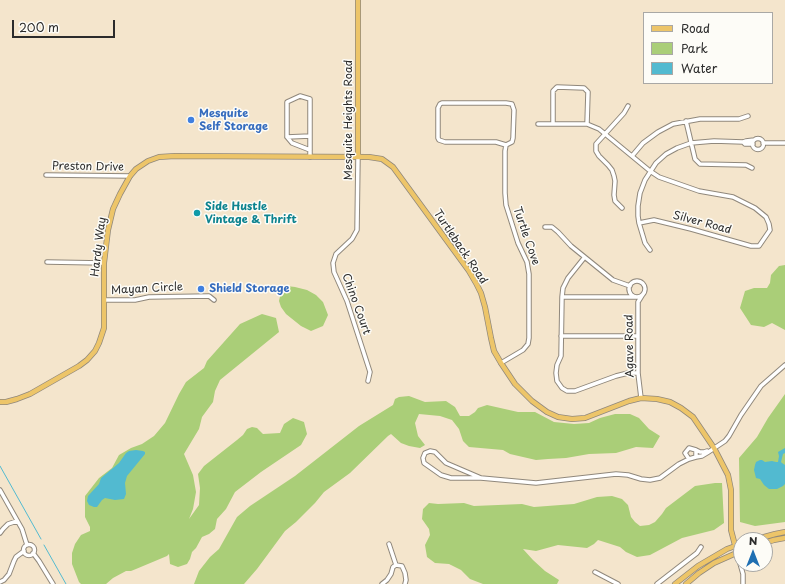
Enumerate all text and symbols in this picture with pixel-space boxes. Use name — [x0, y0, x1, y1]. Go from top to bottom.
scale bar — [14, 12, 117, 38]
legend — [643, 12, 773, 84]
text: 200 m — [19, 18, 59, 36]
text: Road — [681, 19, 710, 37]
text: Park — [681, 39, 708, 57]
text: Water — [681, 59, 717, 77]
street label: Mesquite Heights Road — [342, 60, 356, 180]
place label: Mesquite Self Storage — [199, 107, 268, 133]
marker: Mesquite Self Storage — [186, 115, 196, 125]
street label: Preston Drive — [52, 160, 124, 174]
place label: Side Hustle Vintage & Thrift — [205, 200, 297, 226]
street label: Turtle Cove — [510, 205, 542, 267]
street label: Turtleback Road — [430, 207, 490, 287]
marker: Side Hustle Vintage & Thrift — [192, 208, 202, 218]
street label: Silver Road — [671, 209, 733, 237]
street label: Hardy Way — [89, 216, 109, 278]
street label: Chino Court — [339, 272, 373, 336]
street label: Mayan Circle — [111, 281, 183, 297]
place label: Shield Storage — [209, 282, 289, 296]
marker: Shield Storage — [196, 284, 206, 294]
street label: Agave Road — [623, 314, 637, 378]
north arrow — [733, 532, 773, 572]
text: N — [749, 532, 757, 549]

